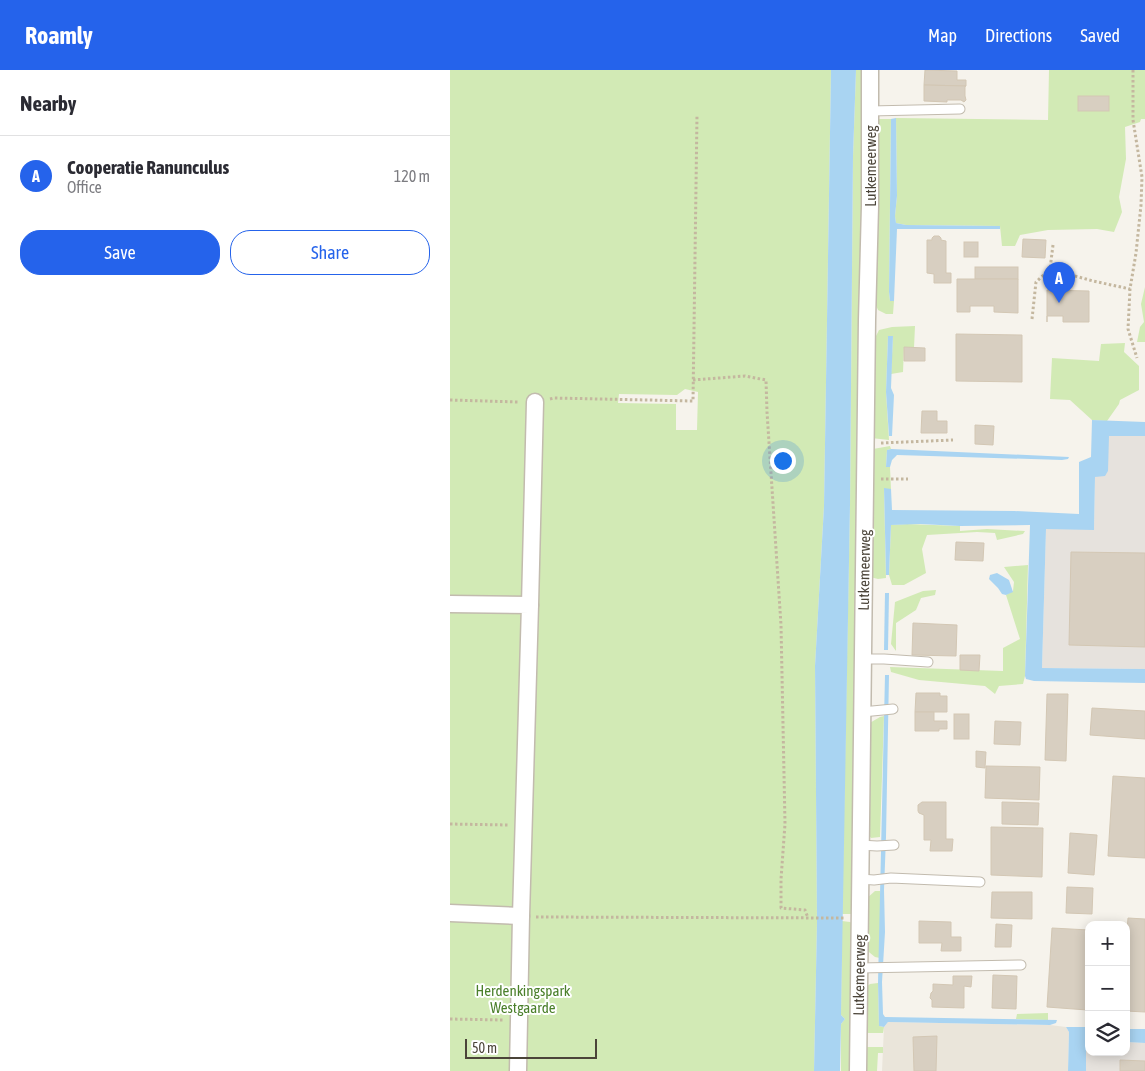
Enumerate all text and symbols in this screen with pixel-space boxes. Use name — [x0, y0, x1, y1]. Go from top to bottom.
text: Roamly — [25, 22, 93, 49]
text: Map — [928, 25, 957, 46]
text: Directions — [985, 25, 1052, 46]
text: Saved — [1080, 25, 1120, 46]
text: Nearby — [20, 91, 76, 115]
street label: Lutkemeerweg — [862, 125, 879, 207]
text: Cooperatie Ranunculus — [67, 156, 229, 178]
text: A — [32, 167, 40, 185]
text: 120 m — [394, 167, 430, 185]
text: Office — [67, 178, 102, 196]
button: Save — [20, 230, 220, 275]
button: Share — [230, 230, 430, 275]
pin: A — [1043, 262, 1075, 303]
your location — [770, 448, 796, 474]
street label: Lutkemeerweg — [855, 529, 873, 611]
map controls — [1085, 921, 1130, 1056]
button: + — [1085, 921, 1130, 966]
street label: Lutkemeerweg — [850, 934, 868, 1016]
button: − — [1085, 966, 1130, 1011]
park label: Herdenkingspark Westgaarde — [476, 982, 571, 1016]
button: layers — [1085, 1011, 1130, 1056]
scale bar — [465, 1036, 598, 1059]
text: 50 m — [472, 1040, 497, 1056]

